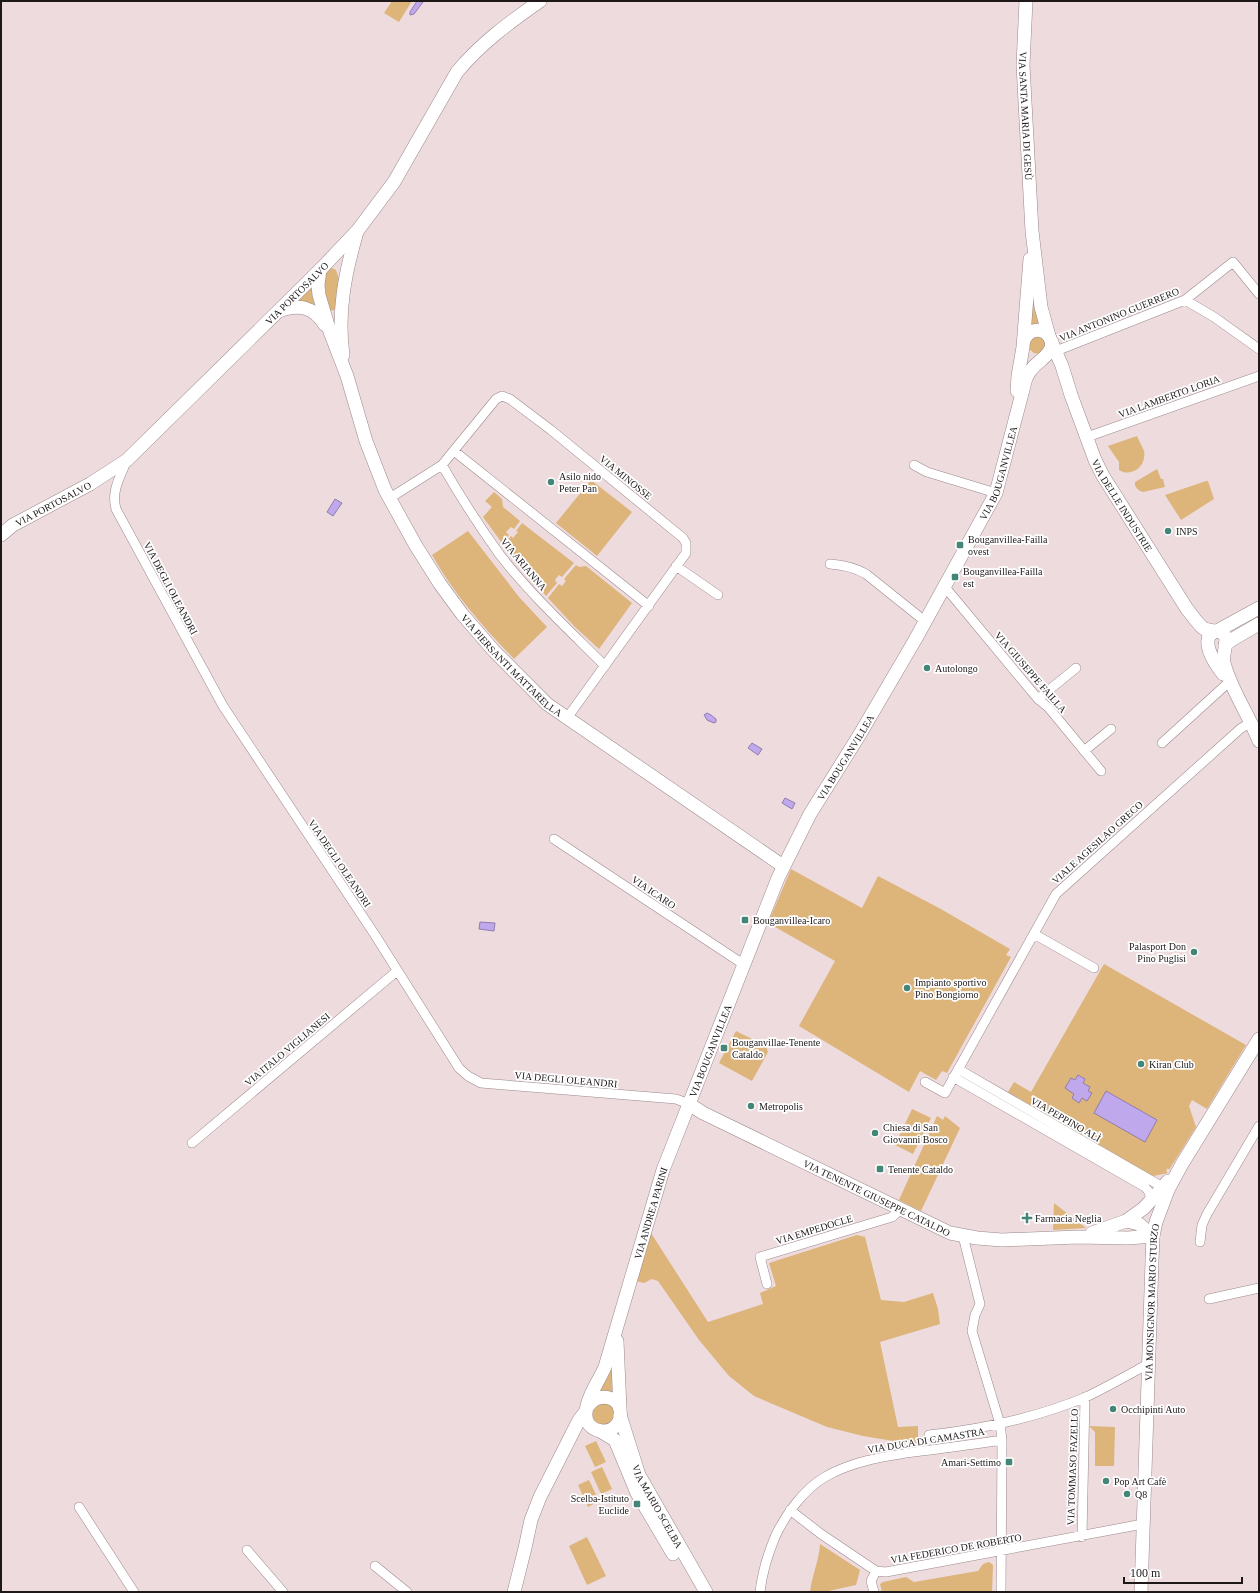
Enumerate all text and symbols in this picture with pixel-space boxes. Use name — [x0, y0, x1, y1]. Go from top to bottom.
street label: VIA SANTA MARIA DI GESÙ — [1017, 51, 1034, 181]
street label: VIA PORTOSALVO — [263, 260, 331, 327]
street label: VIA ANTONINO GUERRERO — [1058, 285, 1181, 344]
street label: VIA LAMBERTO LORIA — [1117, 373, 1222, 420]
street label: VIA BOUGANVILLEA — [977, 424, 1019, 522]
street label: VIA MINOSSE — [598, 453, 654, 502]
street label: VIA DELLE INDUSTRIE — [1089, 457, 1154, 554]
place label: Asilo nido Peter Pan — [559, 471, 601, 494]
marker: Asilo nido Peter Pan — [546, 477, 556, 487]
street label: VIA PORTOSALVO — [14, 479, 93, 529]
marker: INPS — [1163, 526, 1173, 536]
place label: INPS — [1176, 526, 1198, 537]
place label: Bouganvillea-Failla ovest — [968, 534, 1048, 557]
street label: VIA ARIANNA — [498, 536, 549, 593]
street label: VIA DEGLI OLEANDRI — [141, 540, 200, 636]
marker: Bouganvillea-Failla ovest — [955, 540, 965, 550]
place label: Bouganvillea-Failla est — [963, 566, 1043, 589]
marker: Bouganvillea-Failla est — [950, 572, 960, 582]
street label: VIA PIERSANTI MATTARELLA — [459, 612, 565, 719]
street label: VIA GIUSEPPE FAILLA — [992, 630, 1069, 716]
marker: Autolongo — [922, 663, 932, 673]
place label: Autolongo — [935, 663, 978, 674]
street label: VIA BOUGANVILLEA — [815, 712, 877, 802]
street label: VIALE AGESILAO GRECO — [1050, 799, 1145, 886]
street label: VIA DEGLI OLEANDRI — [306, 817, 373, 909]
street label: VIA ICARO — [630, 874, 678, 911]
marker: Bouganvillea-Icaro — [740, 915, 750, 925]
place label: Bouganvillea-Icaro — [753, 915, 830, 926]
place label: Palasport Don Pino Puglisi — [1129, 941, 1186, 964]
marker: Palasport Don Pino Puglisi — [1189, 947, 1199, 957]
place label: Impianto sportivo Pino Bongiorno — [915, 977, 986, 1000]
marker: Impianto sportivo Pino Bongiorno — [902, 983, 912, 993]
street label: VIA BOUGANVILLEA — [687, 1002, 734, 1099]
street label: VIA ITALO VIGLIANESI — [242, 1010, 332, 1088]
place label: Bouganvillae-Tenente Cataldo — [732, 1037, 821, 1060]
marker: Bouganvillae-Tenente Cataldo — [719, 1043, 729, 1053]
marker: Kiran Club — [1136, 1059, 1146, 1069]
place label: Kiran Club — [1149, 1059, 1194, 1070]
street label: VIA DEGLI OLEANDRI — [514, 1070, 618, 1089]
street label: VIA PEPPINO ALÌ — [1029, 1095, 1103, 1144]
marker: Metropolis — [746, 1101, 756, 1111]
place label: Metropolis — [759, 1101, 803, 1112]
place label: Chiesa di San Giovanni Bosco — [883, 1122, 948, 1145]
marker: Chiesa di San Giovanni Bosco — [870, 1128, 880, 1138]
street label: VIA TENENTE GIUSEPPE CATALDO — [801, 1158, 952, 1238]
marker: Tenente Cataldo — [875, 1164, 885, 1174]
place label: Tenente Cataldo — [888, 1164, 953, 1175]
street label: VIA ANDREA PARINI — [632, 1165, 670, 1260]
street label: VIA EMPEDOCLE — [774, 1213, 854, 1246]
marker: Farmacia Neglia — [1022, 1213, 1032, 1223]
place label: Farmacia Neglia — [1035, 1213, 1102, 1224]
street label: VIA MONSIGNOR MARIO STURZO — [1143, 1223, 1162, 1381]
marker: Occhipinti Auto — [1108, 1404, 1118, 1414]
place label: Occhipinti Auto — [1121, 1404, 1185, 1415]
street label: VIA TOMMASO FAZELLO — [1065, 1409, 1080, 1526]
street label: VIA DUCA DI CAMASTRA — [867, 1426, 986, 1455]
place label: Amari-Settimo — [941, 1457, 1001, 1468]
marker: Amari-Settimo — [1004, 1457, 1014, 1467]
street label: VIA MARIO SCELBA — [630, 1463, 685, 1551]
marker: Pop Art Cafè — [1101, 1476, 1111, 1486]
place label: Pop Art Cafè — [1114, 1476, 1167, 1487]
marker: Q8 — [1122, 1489, 1132, 1499]
place label: Q8 — [1135, 1489, 1147, 1500]
place label: Scelba-Istituto Euclide — [571, 1493, 630, 1516]
marker: Scelba-Istituto Euclide — [632, 1499, 642, 1509]
street label: VIA FEDERICO DE ROBERTO — [890, 1532, 1022, 1565]
scale bar — [1124, 1559, 1242, 1585]
text: 100 m — [1130, 1566, 1161, 1580]

